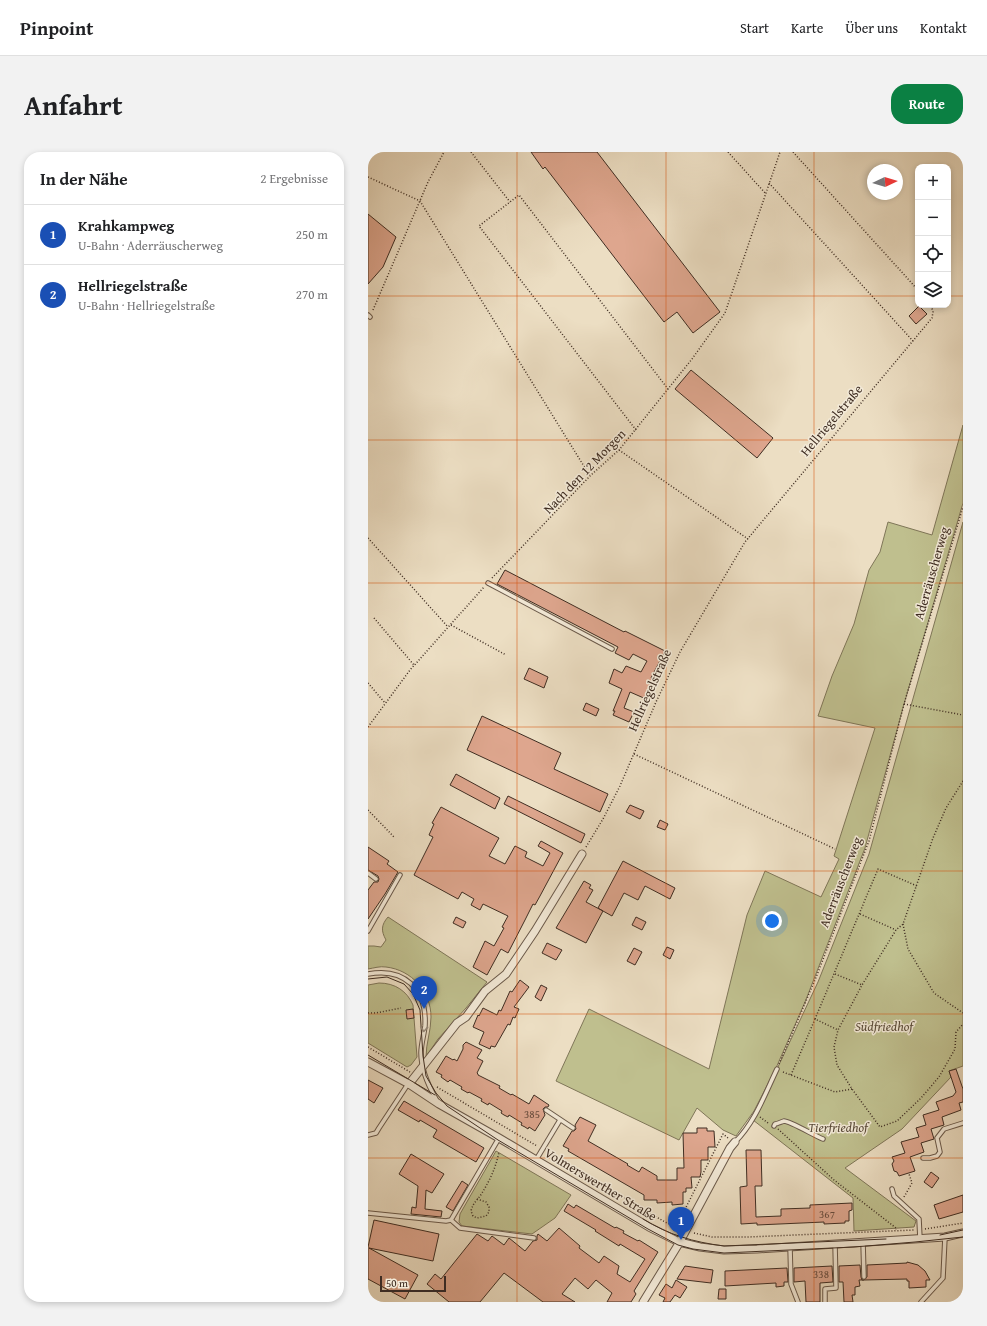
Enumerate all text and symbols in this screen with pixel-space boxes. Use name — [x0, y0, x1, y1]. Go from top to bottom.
text: Pinpoint — [20, 14, 93, 42]
text: Start — [740, 18, 769, 38]
text: Karte — [791, 18, 823, 38]
text: Über uns — [845, 18, 898, 38]
text: Kontakt — [920, 18, 967, 38]
text: Anfahrt — [24, 84, 123, 125]
button: Route — [891, 84, 963, 124]
north arrow — [867, 164, 903, 200]
map controls — [915, 164, 951, 308]
button: + — [915, 164, 951, 200]
text: In der Nähe — [40, 166, 128, 191]
text: 2 Ergebnisse — [260, 169, 328, 188]
button: − — [915, 200, 951, 236]
text: Krahkampweg — [78, 215, 174, 236]
text: 1 — [50, 225, 56, 244]
text: 250 m — [296, 225, 328, 244]
text: U-Bahn · Aderräuscherweg — [78, 236, 223, 255]
button: locate — [915, 236, 951, 272]
button: layers — [915, 272, 951, 308]
text: Hellriegelstraße — [78, 275, 188, 296]
text: 2 — [50, 285, 56, 304]
text: 270 m — [296, 285, 328, 304]
text: U-Bahn · Hellriegelstraße — [78, 296, 215, 315]
street label: Hellriegelstraße — [796, 380, 867, 460]
street label: Nach den 12 Morgen — [539, 424, 630, 518]
street label: Aderräuscherweg — [909, 524, 954, 622]
street label: Hellriegelstraße — [623, 646, 676, 734]
street label: Aderräuscherweg — [814, 834, 867, 930]
your location — [762, 911, 782, 931]
pin: 2 — [411, 976, 437, 1009]
park label: Südfriedhof — [855, 1017, 915, 1036]
one-way arrow — [420, 1026, 429, 1032]
house number: 385 — [524, 1106, 540, 1122]
park label: Tierfriedhof — [808, 1118, 870, 1137]
street label: Volmerswerther Straße — [541, 1143, 660, 1226]
house number: 367 — [819, 1206, 835, 1222]
pin: 1 — [668, 1207, 694, 1240]
house number: 338 — [813, 1266, 829, 1282]
scale bar — [380, 1274, 446, 1293]
text: 50 m — [386, 1275, 408, 1291]

